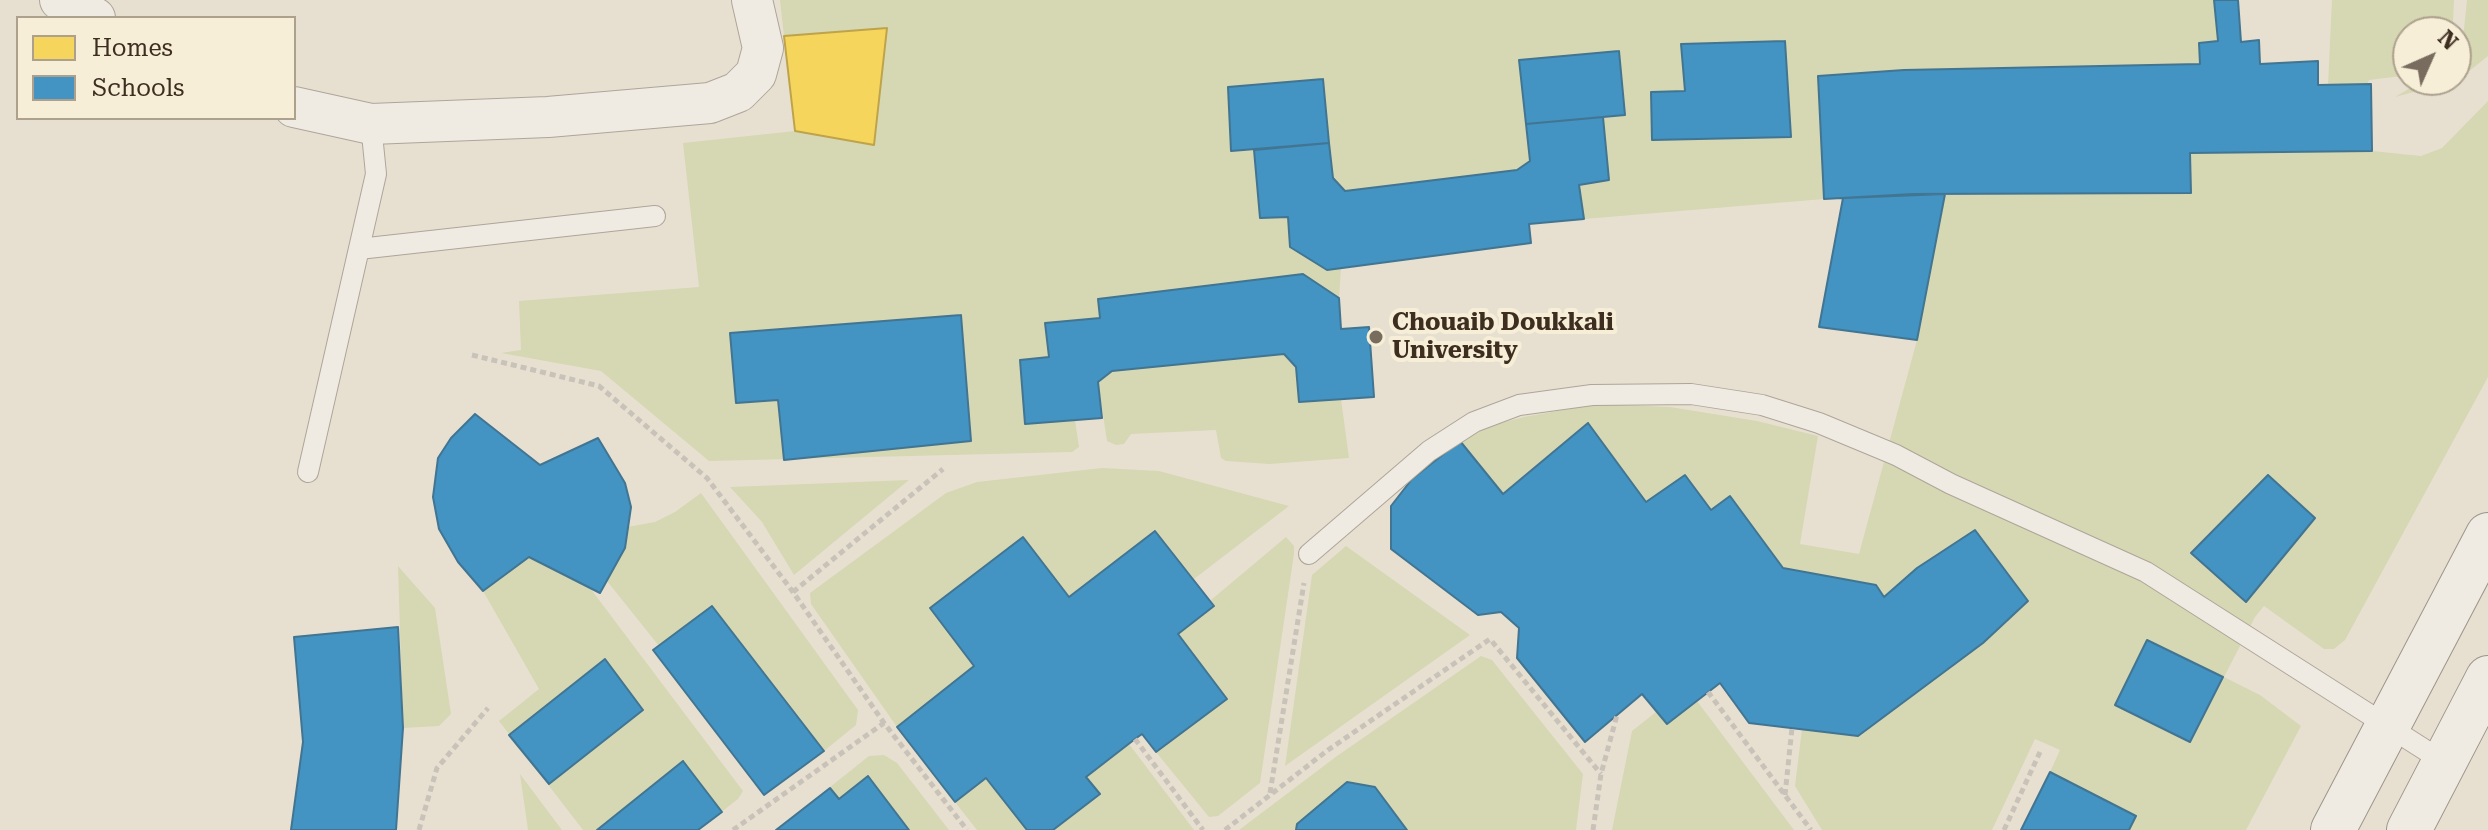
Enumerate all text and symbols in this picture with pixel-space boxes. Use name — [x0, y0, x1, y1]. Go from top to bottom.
legend — [16, 16, 296, 120]
north arrow — [2392, 16, 2472, 96]
text: N — [2433, 25, 2463, 55]
text: Homes — [92, 34, 173, 62]
text: Schools — [92, 74, 185, 102]
place label: Chouaib Doukkali University — [1392, 309, 1614, 365]
marker: Chouaib Doukkali University — [1367, 328, 1385, 346]

